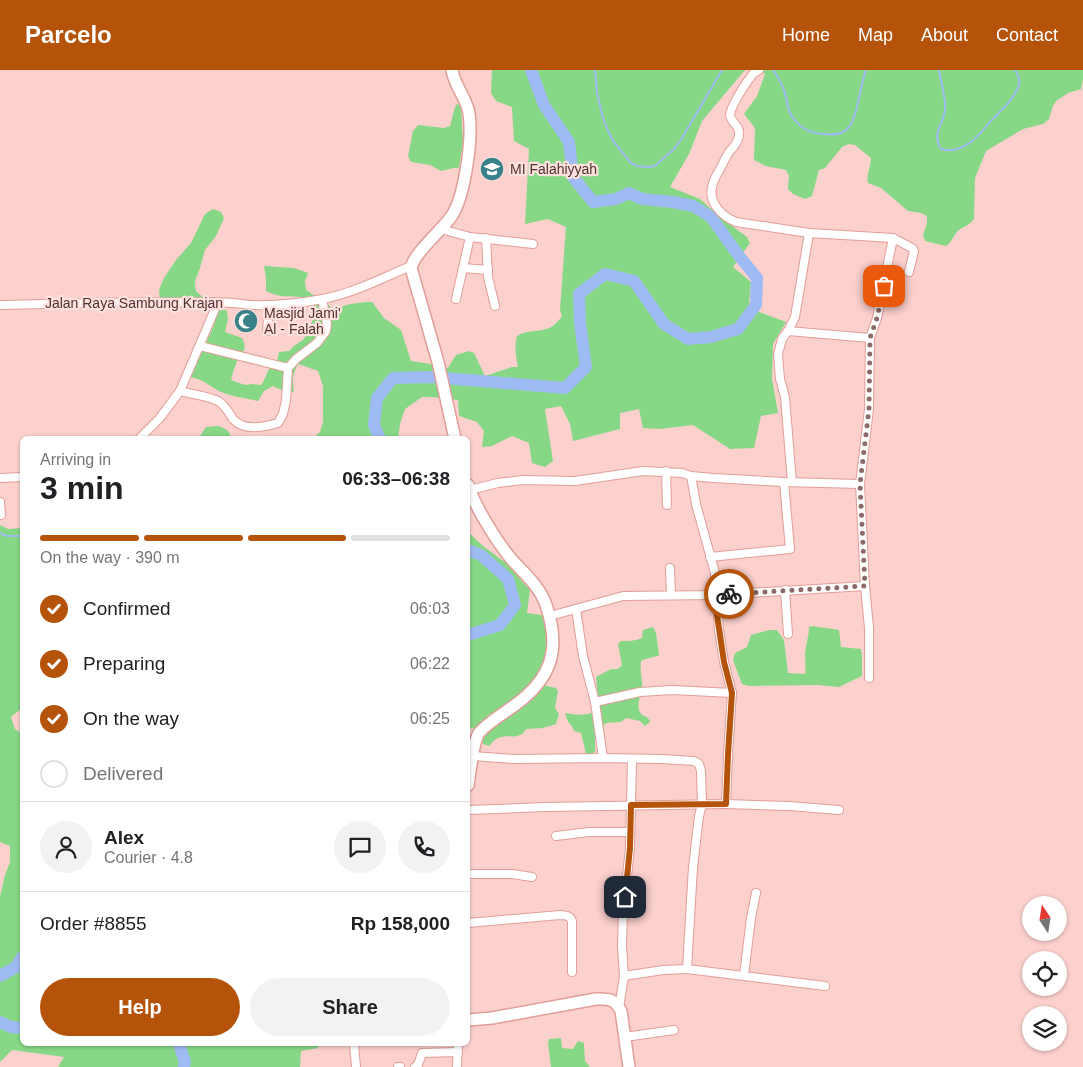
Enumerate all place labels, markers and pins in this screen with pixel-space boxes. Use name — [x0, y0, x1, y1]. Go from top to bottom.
school or university icon: MI Falahiyyah — [479, 156, 505, 182]
place label: MI Falahiyyah — [510, 161, 597, 177]
pin — [863, 265, 905, 307]
place label: Masjid Jami' Al - Falah — [264, 305, 341, 337]
mosque icon: Masjid Jami' Al - Falah — [233, 308, 259, 334]
pin — [604, 876, 646, 918]

